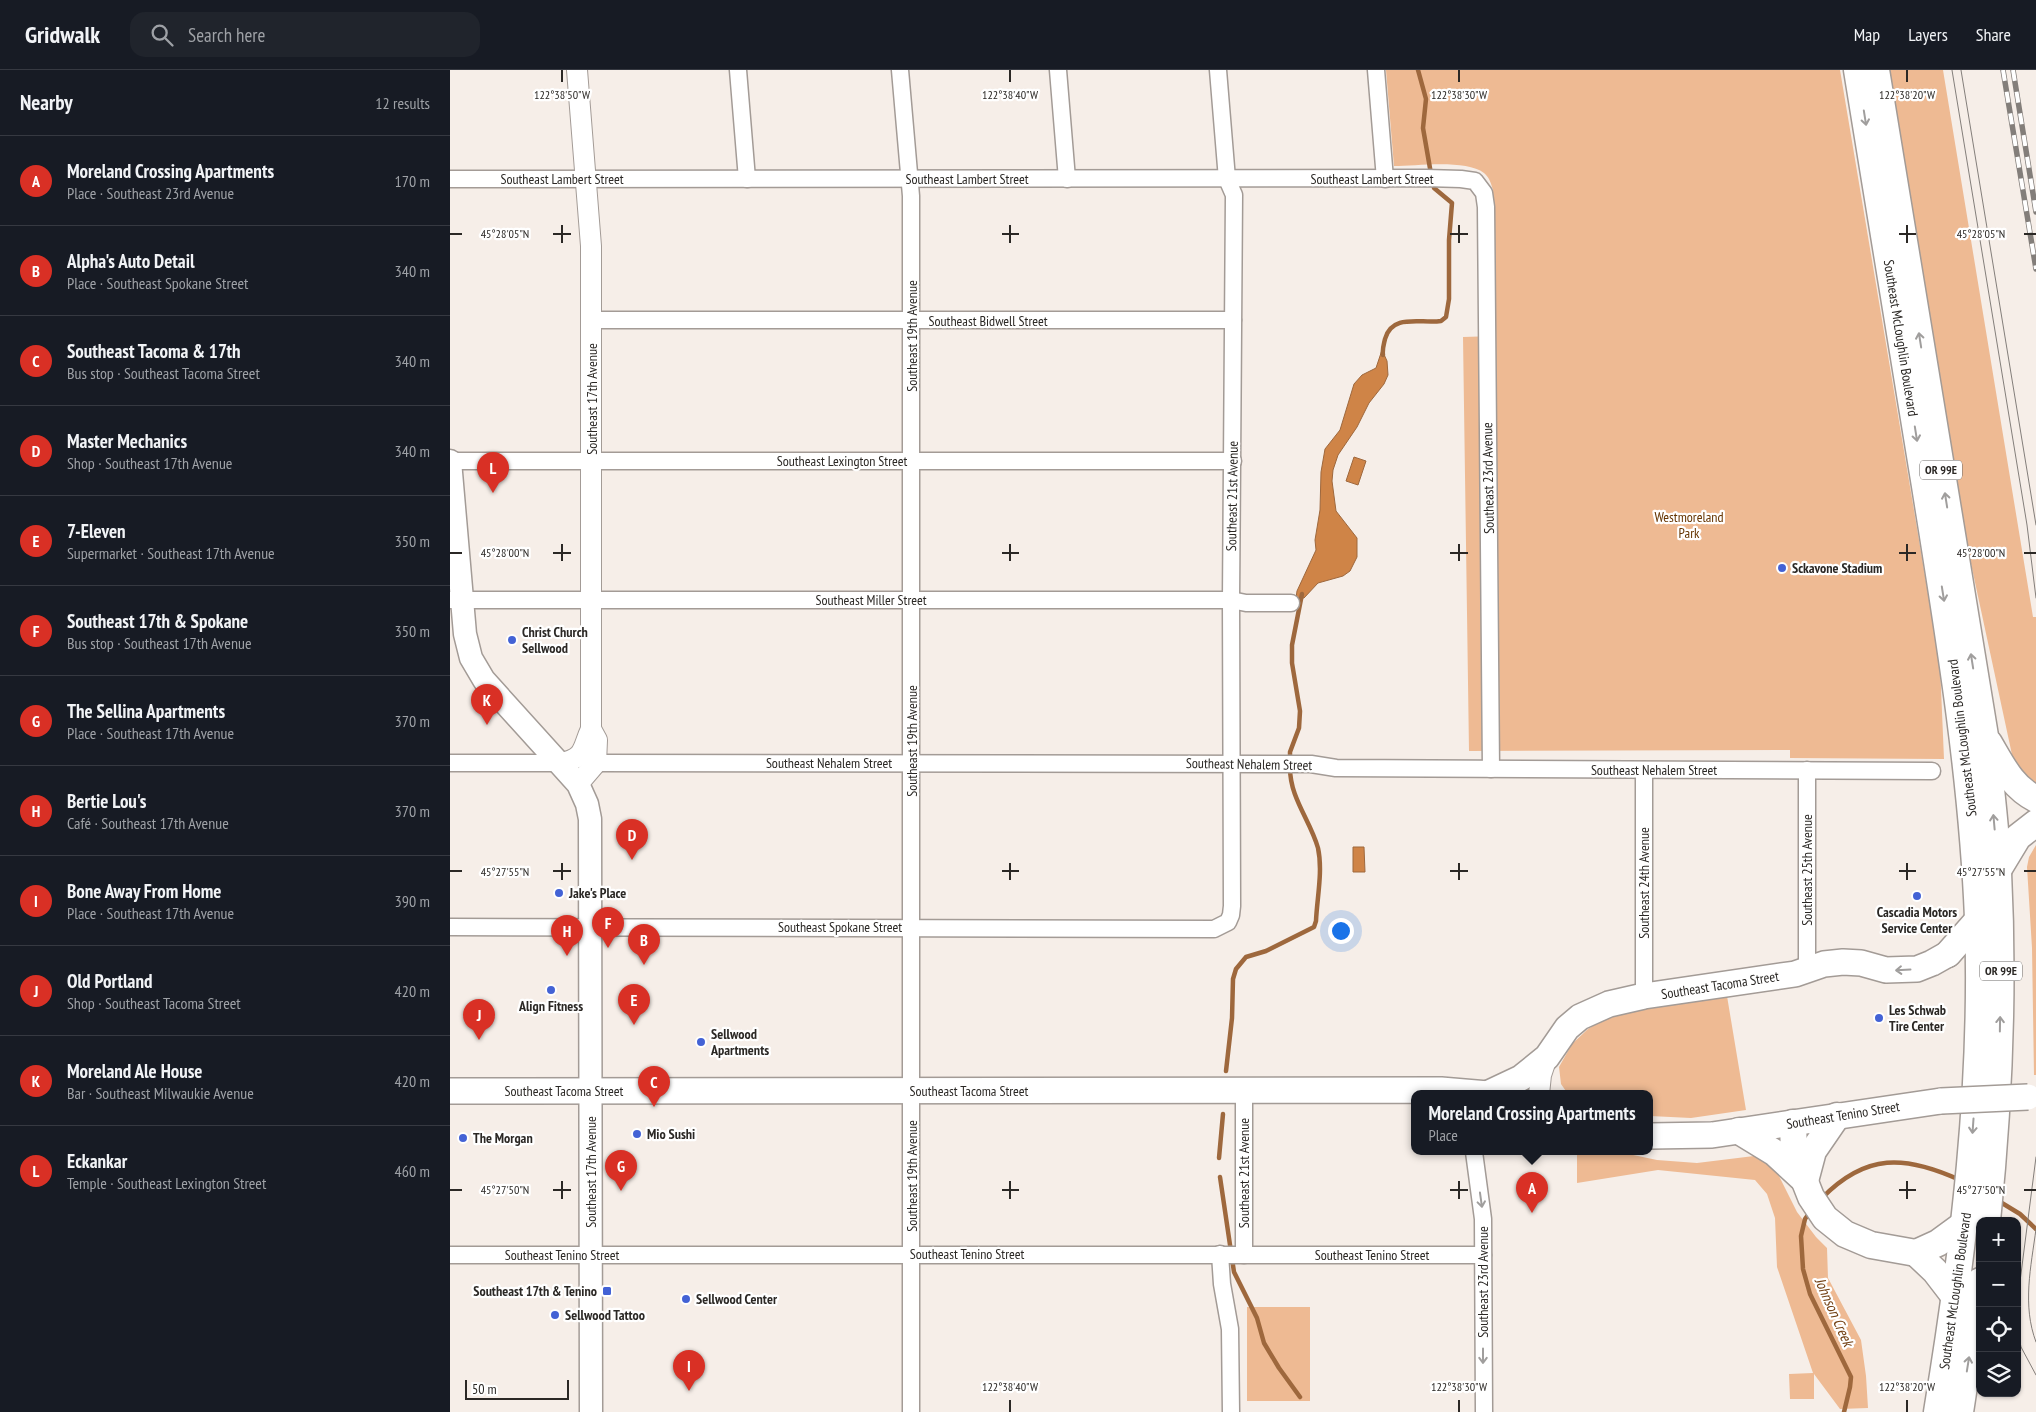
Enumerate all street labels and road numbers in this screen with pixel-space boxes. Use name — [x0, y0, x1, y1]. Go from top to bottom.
street label: Southeast Lambert Street — [500, 170, 624, 188]
street label: Southeast Lambert Street — [905, 170, 1029, 188]
street label: Southeast Lambert Street — [1310, 170, 1434, 188]
street label: Southeast McLoughlin Boulevard — [1880, 258, 1922, 418]
street label: Southeast 19th Avenue — [903, 280, 921, 392]
street label: Southeast Bidwell Street — [928, 312, 1048, 330]
street label: Southeast 17th Avenue — [583, 343, 601, 455]
street label: Southeast 23rd Avenue — [1478, 422, 1498, 534]
street label: Southeast 21st Avenue — [1222, 441, 1242, 551]
street label: Southeast Lexington Street — [777, 452, 907, 470]
road number: OR 99E — [1920, 460, 1962, 480]
street label: Southeast Miller Street — [815, 591, 927, 609]
street label: Southeast McLoughlin Boulevard — [1943, 658, 1981, 818]
street label: Southeast 19th Avenue — [903, 685, 921, 797]
street label: Southeast Nehalem Street — [766, 754, 892, 772]
street label: Southeast Nehalem Street — [1186, 754, 1312, 774]
street label: Southeast Nehalem Street — [1591, 761, 1717, 779]
street label: Southeast 25th Avenue — [1798, 814, 1816, 926]
street label: Southeast 24th Avenue — [1635, 827, 1653, 939]
street label: Southeast Spokane Street — [778, 918, 902, 936]
road number: OR 99E — [1980, 961, 2022, 980]
street label: Southeast Tacoma Street — [1660, 967, 1780, 1003]
street label: Southeast Tacoma Street — [505, 1082, 624, 1100]
street label: Southeast Tacoma Street — [910, 1082, 1029, 1100]
street label: Southeast Tenino Street — [1785, 1097, 1901, 1133]
street label: Southeast 17th Avenue — [582, 1116, 600, 1228]
street label: Southeast 21st Avenue — [1235, 1118, 1253, 1228]
street label: Southeast 19th Avenue — [903, 1120, 921, 1232]
street label: Southeast McLoughlin Boulevard — [1935, 1211, 1975, 1371]
street label: Southeast 23rd Avenue — [1474, 1226, 1492, 1338]
street label: Southeast Tenino Street — [910, 1245, 1024, 1263]
street label: Southeast Tenino Street — [505, 1246, 619, 1264]
street label: Southeast Tenino Street — [1315, 1246, 1429, 1264]

